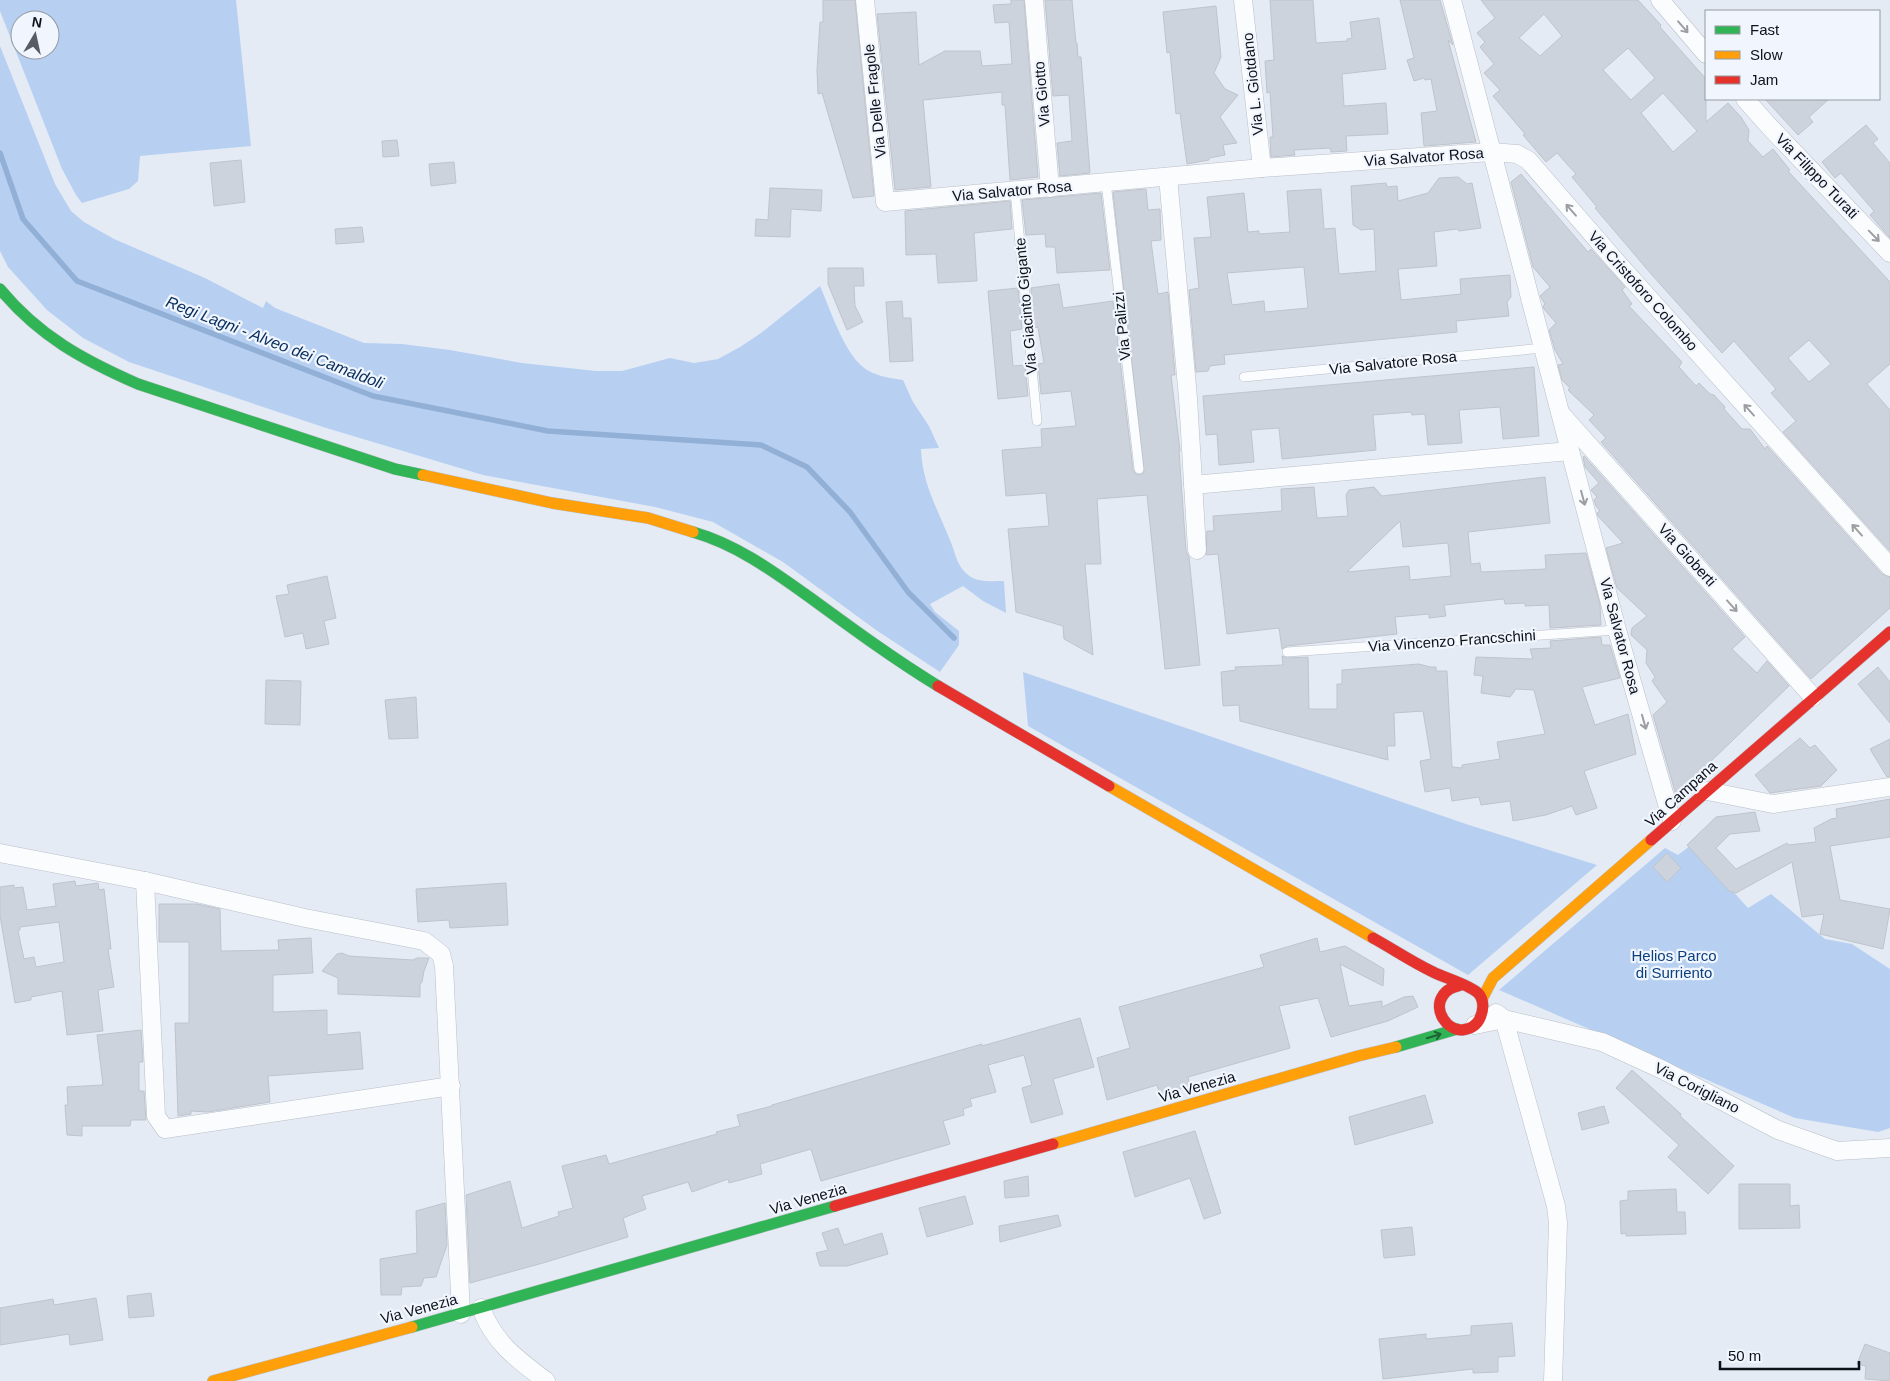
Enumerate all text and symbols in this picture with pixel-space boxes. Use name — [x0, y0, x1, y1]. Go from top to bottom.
north arrow — [10, 10, 60, 60]
legend — [1705, 10, 1880, 100]
text: N — [31, 13, 43, 31]
one-way arrow — [1677, 20, 1688, 33]
text: Fast — [1750, 21, 1780, 38]
street label: Via L. Giotdano — [1239, 32, 1266, 136]
street label: Via Delle Fragole — [860, 43, 889, 159]
text: Slow — [1750, 46, 1783, 63]
street label: Via Giotto — [1030, 61, 1053, 127]
text: Jam — [1750, 71, 1778, 88]
street label: Via Filippo Turati — [1773, 130, 1862, 222]
street label: Via Salvator Rosa — [1364, 144, 1485, 169]
street label: Via Salvator Rosa — [952, 177, 1073, 204]
one-way arrow — [1565, 203, 1577, 216]
street label: Via Cristoforo Colombo — [1585, 227, 1701, 354]
one-way arrow — [1868, 230, 1881, 242]
street label: Via Giacinto Gigante — [1011, 237, 1040, 375]
street label: Via Palizzi — [1109, 291, 1134, 361]
water label: Regi Lagni - Alveo dei Camaldoli — [164, 293, 386, 392]
street label: Via Salvatore Rosa — [1328, 347, 1458, 378]
one-way arrow — [1743, 403, 1755, 416]
one-way arrow — [1578, 489, 1588, 505]
street label: Via Gioberti — [1655, 520, 1720, 589]
one-way arrow — [1852, 524, 1863, 537]
street label: Via Salvator Rosa — [1597, 576, 1644, 697]
one-way arrow — [1726, 599, 1737, 612]
street label: Via Vincenzo Francschini — [1368, 626, 1536, 655]
one-way arrow — [1639, 714, 1649, 730]
street label: Via Campana — [1641, 757, 1721, 830]
park label: Helios Parco di Surriento — [1631, 947, 1717, 981]
one-way arrow — [1426, 1031, 1442, 1041]
street label: Via Corigliano — [1652, 1059, 1743, 1116]
street label: Via Venezia — [1157, 1067, 1238, 1106]
street label: Via Venezia — [768, 1179, 849, 1218]
street label: Via Venezia — [379, 1290, 460, 1327]
scale bar — [1720, 1338, 1859, 1370]
text: 50 m — [1728, 1347, 1761, 1364]

